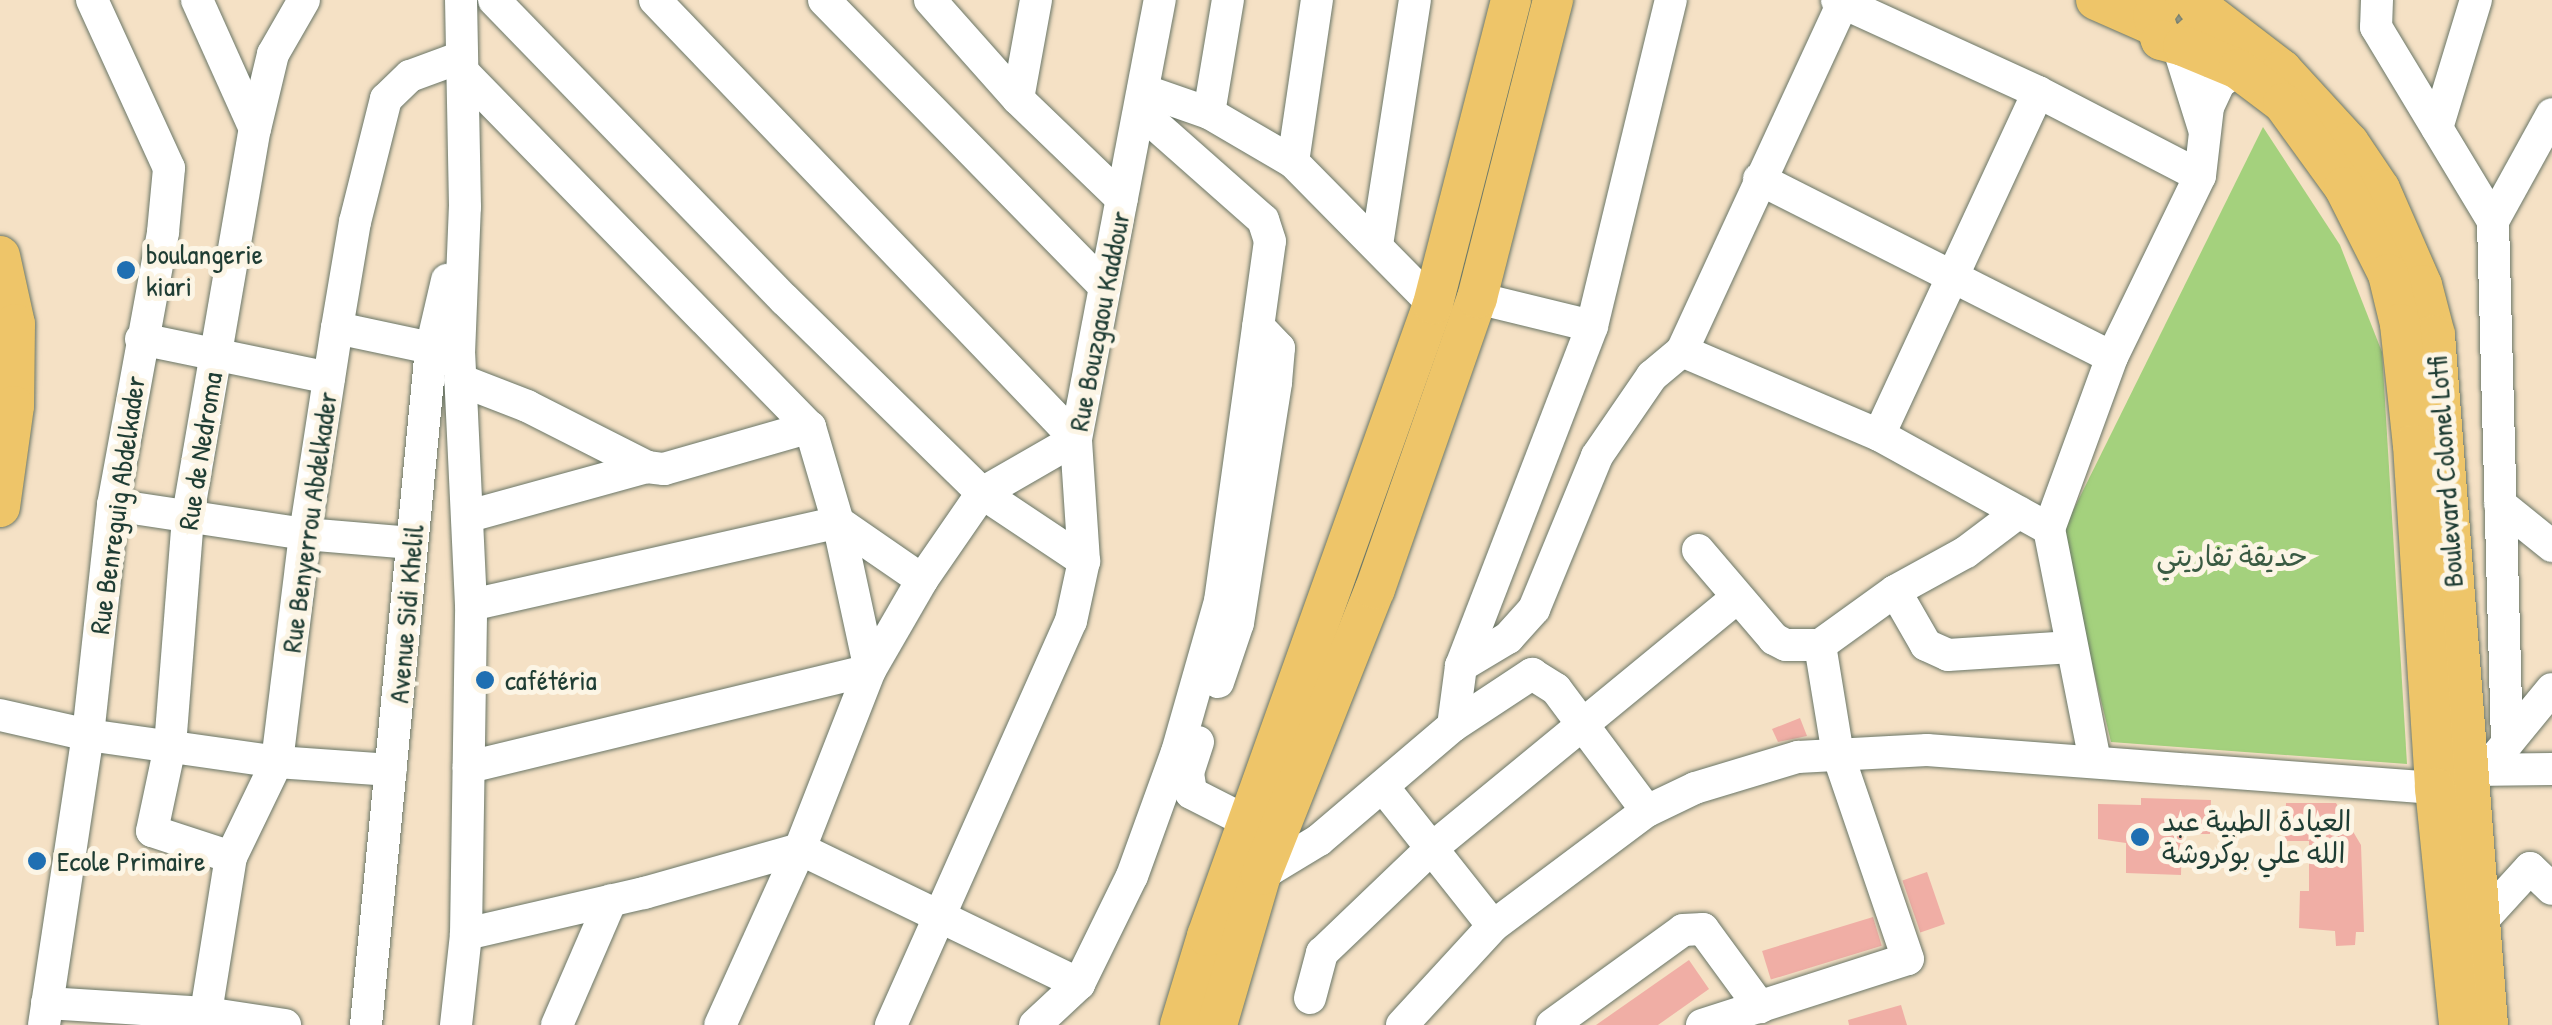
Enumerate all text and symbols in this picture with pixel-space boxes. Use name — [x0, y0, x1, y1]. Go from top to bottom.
street label: Rue Bouzgaou Kaddour — [1061, 208, 1137, 434]
place label: boulangerie kiari — [146, 237, 263, 303]
marker: boulangerie kiari — [115, 259, 137, 281]
street label: Boulevard Colonel Lotfi — [2420, 356, 2470, 588]
street label: Rue de Nedroma — [171, 370, 229, 532]
street label: Rue Benreguig Abdelkader — [82, 374, 152, 636]
street label: Rue Benyerrou Abdelkader — [274, 389, 344, 655]
street label: Avenue Sidi Khelil — [381, 523, 431, 705]
park label: حديقة تفاريتي — [2156, 539, 2308, 573]
place label: cafétéria — [505, 663, 597, 697]
marker: cafétéria — [474, 669, 496, 691]
place label: العيادة الطبية عبد الله علي بوكروشة — [2162, 804, 2351, 870]
marker: العيادة الطبية عبد الله علي بوكروشة — [2127, 824, 2153, 850]
place label: Ecole Primaire — [57, 844, 205, 878]
marker: Ecole Primaire — [26, 850, 48, 872]

